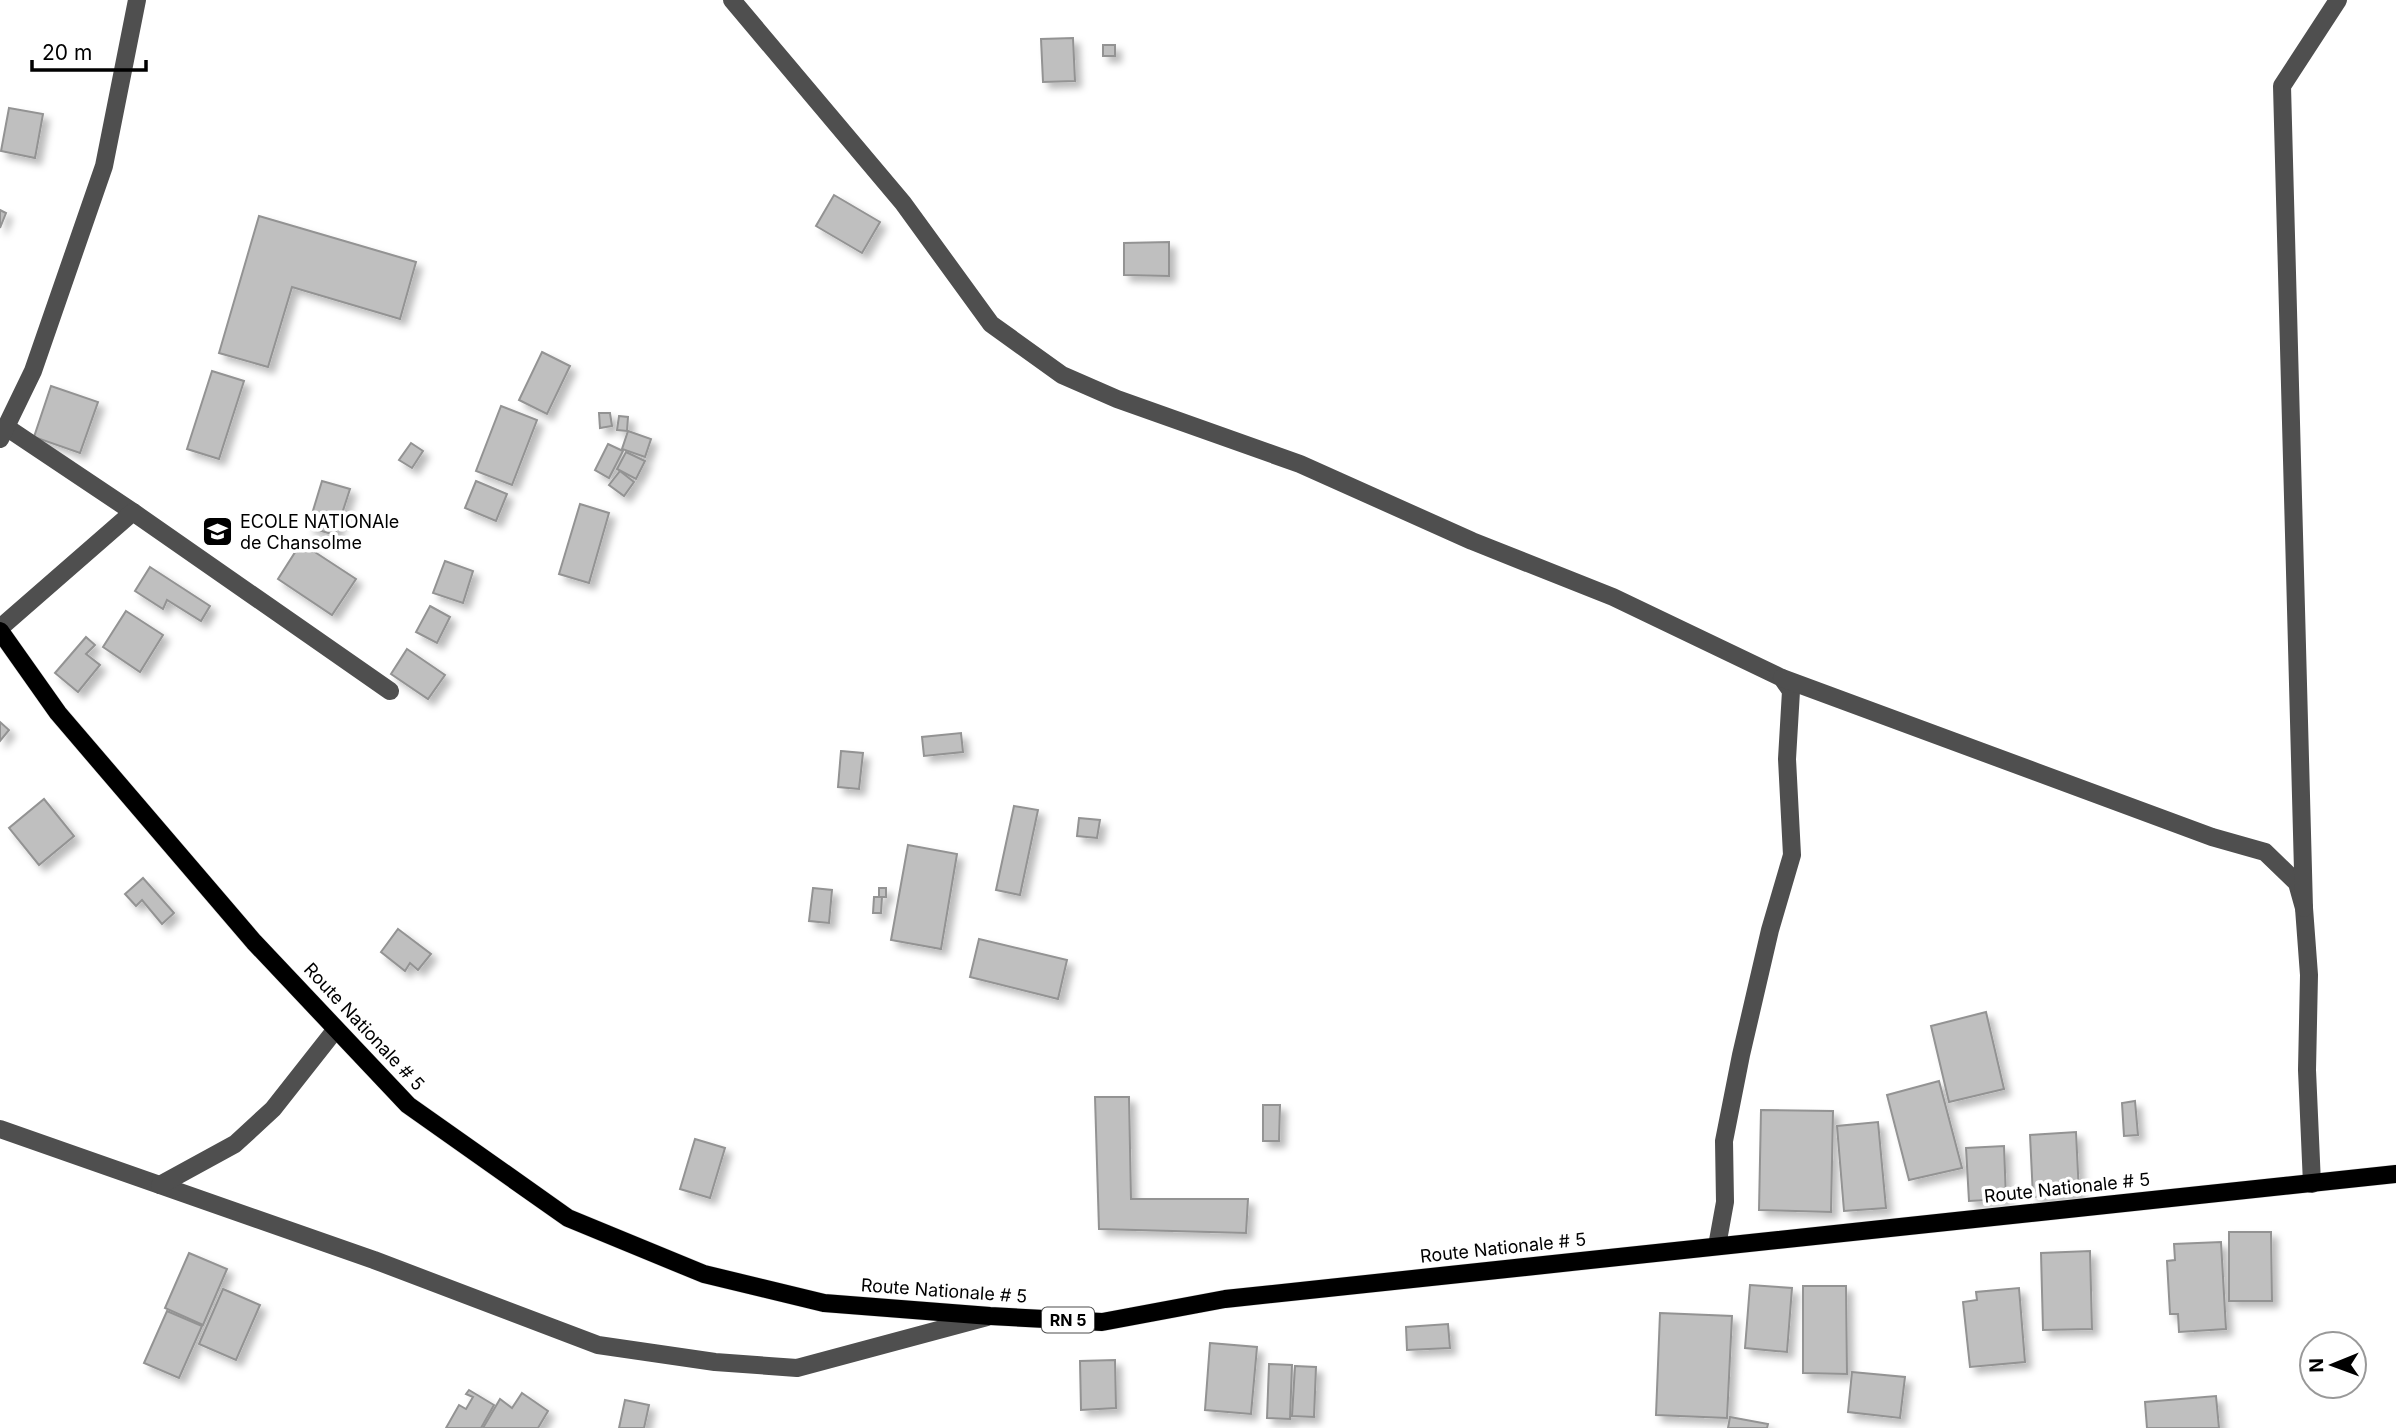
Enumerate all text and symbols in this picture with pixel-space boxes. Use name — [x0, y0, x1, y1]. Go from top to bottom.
scale bar — [32, 28, 145, 72]
text: 20 m — [42, 40, 92, 65]
place label: ECOLE NATIONAle de Chansolme — [240, 511, 399, 553]
school or university icon: ECOLE NATIONAle de Chansolme — [200, 515, 234, 549]
street label: Route Nationale # 5 — [300, 958, 429, 1095]
street label: Route Nationale # 5 — [1983, 1168, 2151, 1207]
street label: Route Nationale # 5 — [1419, 1228, 1587, 1267]
street label: Route Nationale # 5 — [860, 1274, 1028, 1307]
road number: RN 5 — [1042, 1308, 1094, 1332]
north arrow — [2298, 1330, 2368, 1400]
text: N — [2305, 1358, 2328, 1373]

